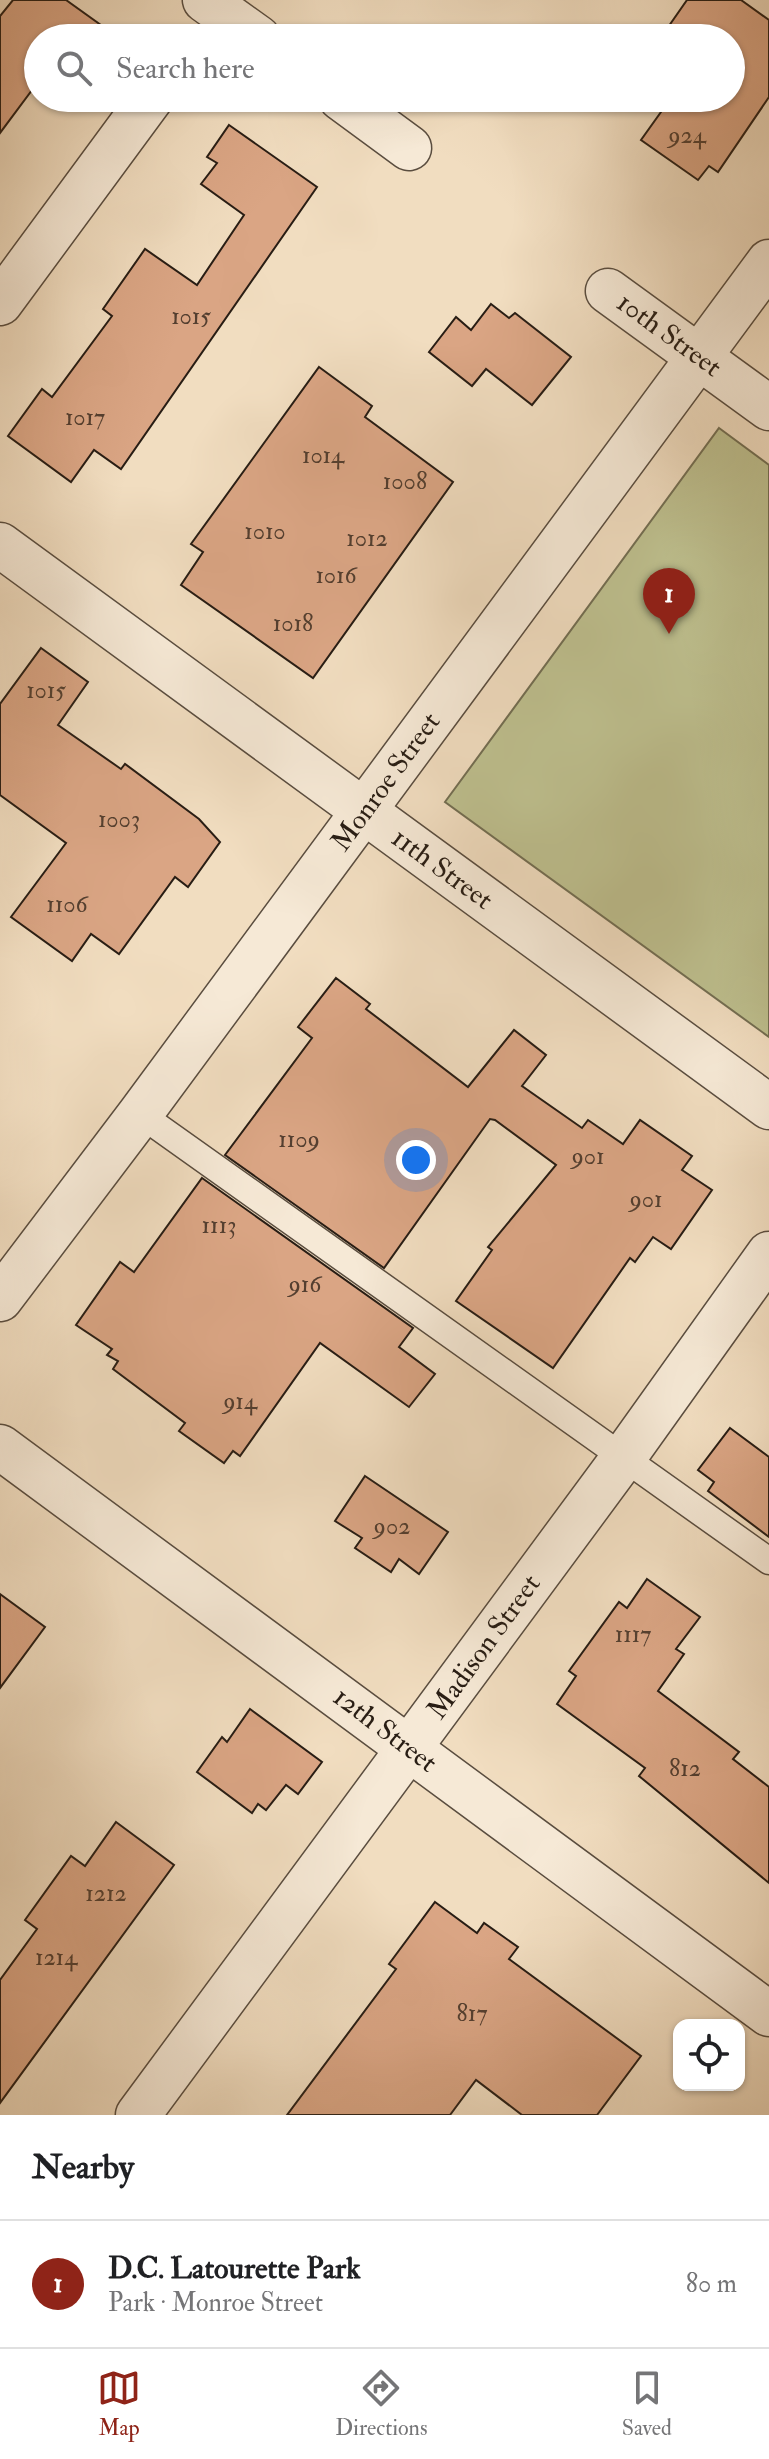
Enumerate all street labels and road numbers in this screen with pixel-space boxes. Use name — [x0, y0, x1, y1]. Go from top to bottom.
street label: 10th Street — [610, 285, 728, 385]
street label: Monroe Street — [324, 706, 448, 858]
street label: 11th Street — [384, 820, 500, 918]
street label: Madison Street — [420, 1568, 548, 1726]
street label: 12th Street — [326, 1680, 444, 1780]

